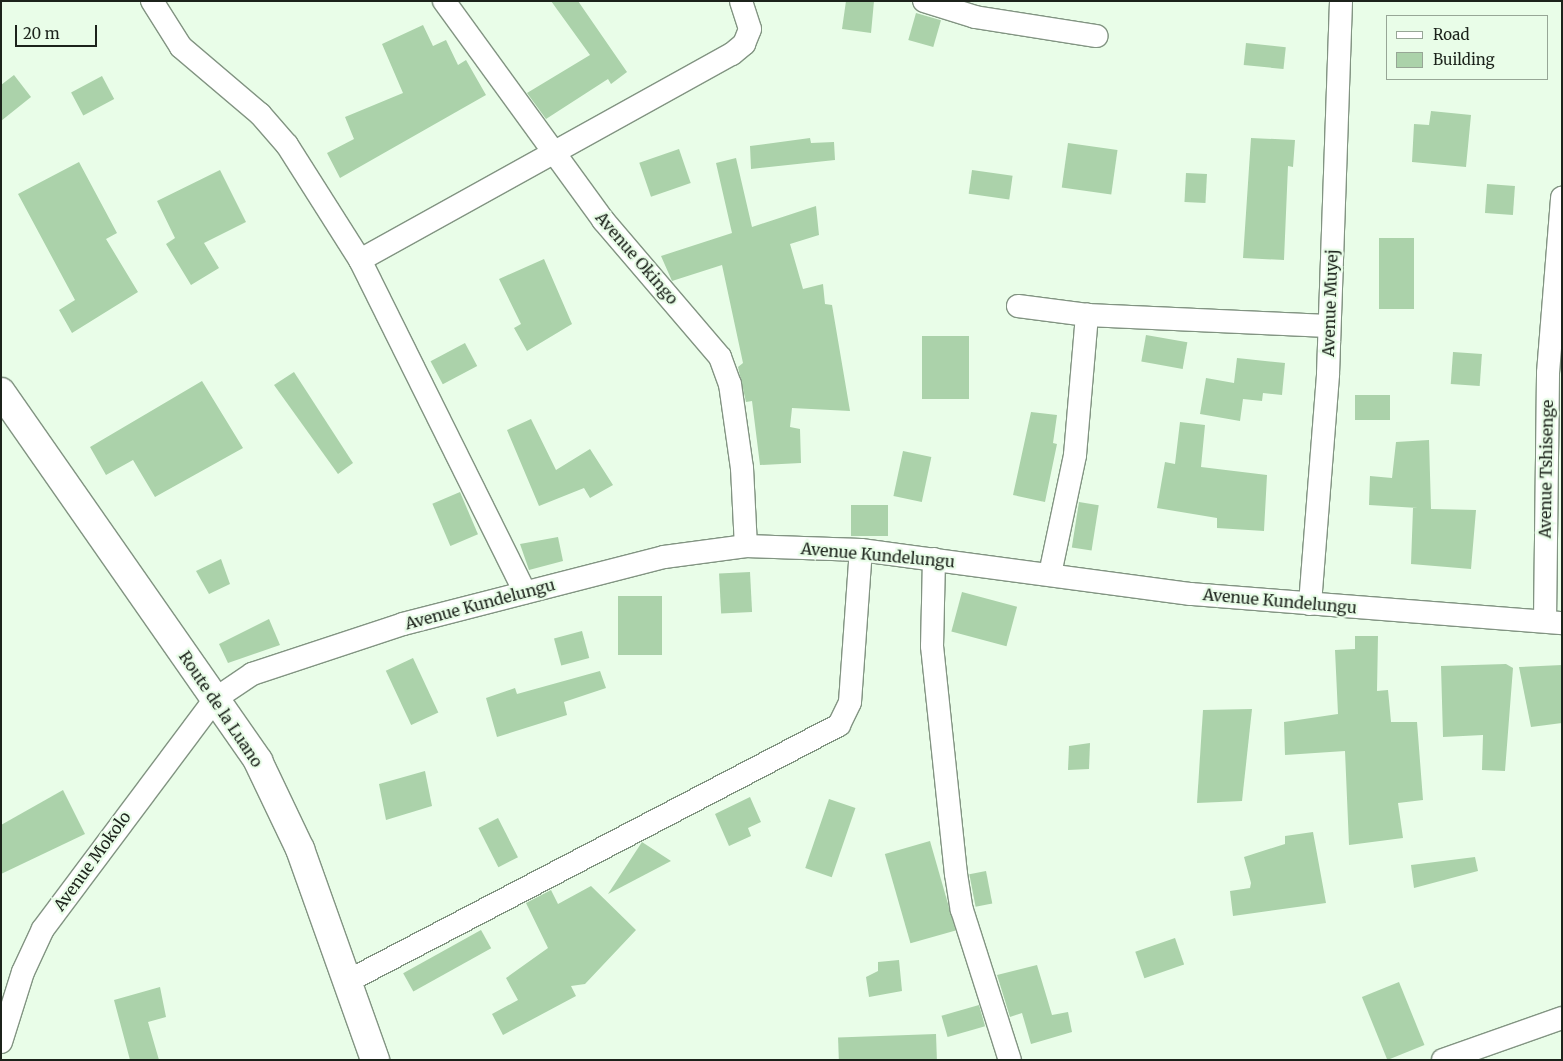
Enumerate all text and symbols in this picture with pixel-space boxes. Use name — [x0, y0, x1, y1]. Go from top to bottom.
scale bar — [18, 15, 100, 47]
legend — [1386, 15, 1548, 80]
text: 20 m — [23, 24, 60, 43]
text: Road — [1433, 25, 1469, 44]
text: Building — [1433, 50, 1495, 69]
street label: Avenue Okingo — [592, 208, 682, 308]
street label: Avenue Muyej — [1319, 249, 1341, 357]
street label: Avenue Tshisenge — [1535, 400, 1557, 538]
street label: Avenue Kundelungu — [800, 539, 956, 571]
street label: Avenue Kundelungu — [403, 575, 557, 633]
street label: Avenue Kundelungu — [1202, 585, 1358, 617]
street label: Route de la Luano — [175, 647, 267, 771]
street label: Avenue Mokolo — [50, 808, 134, 914]

